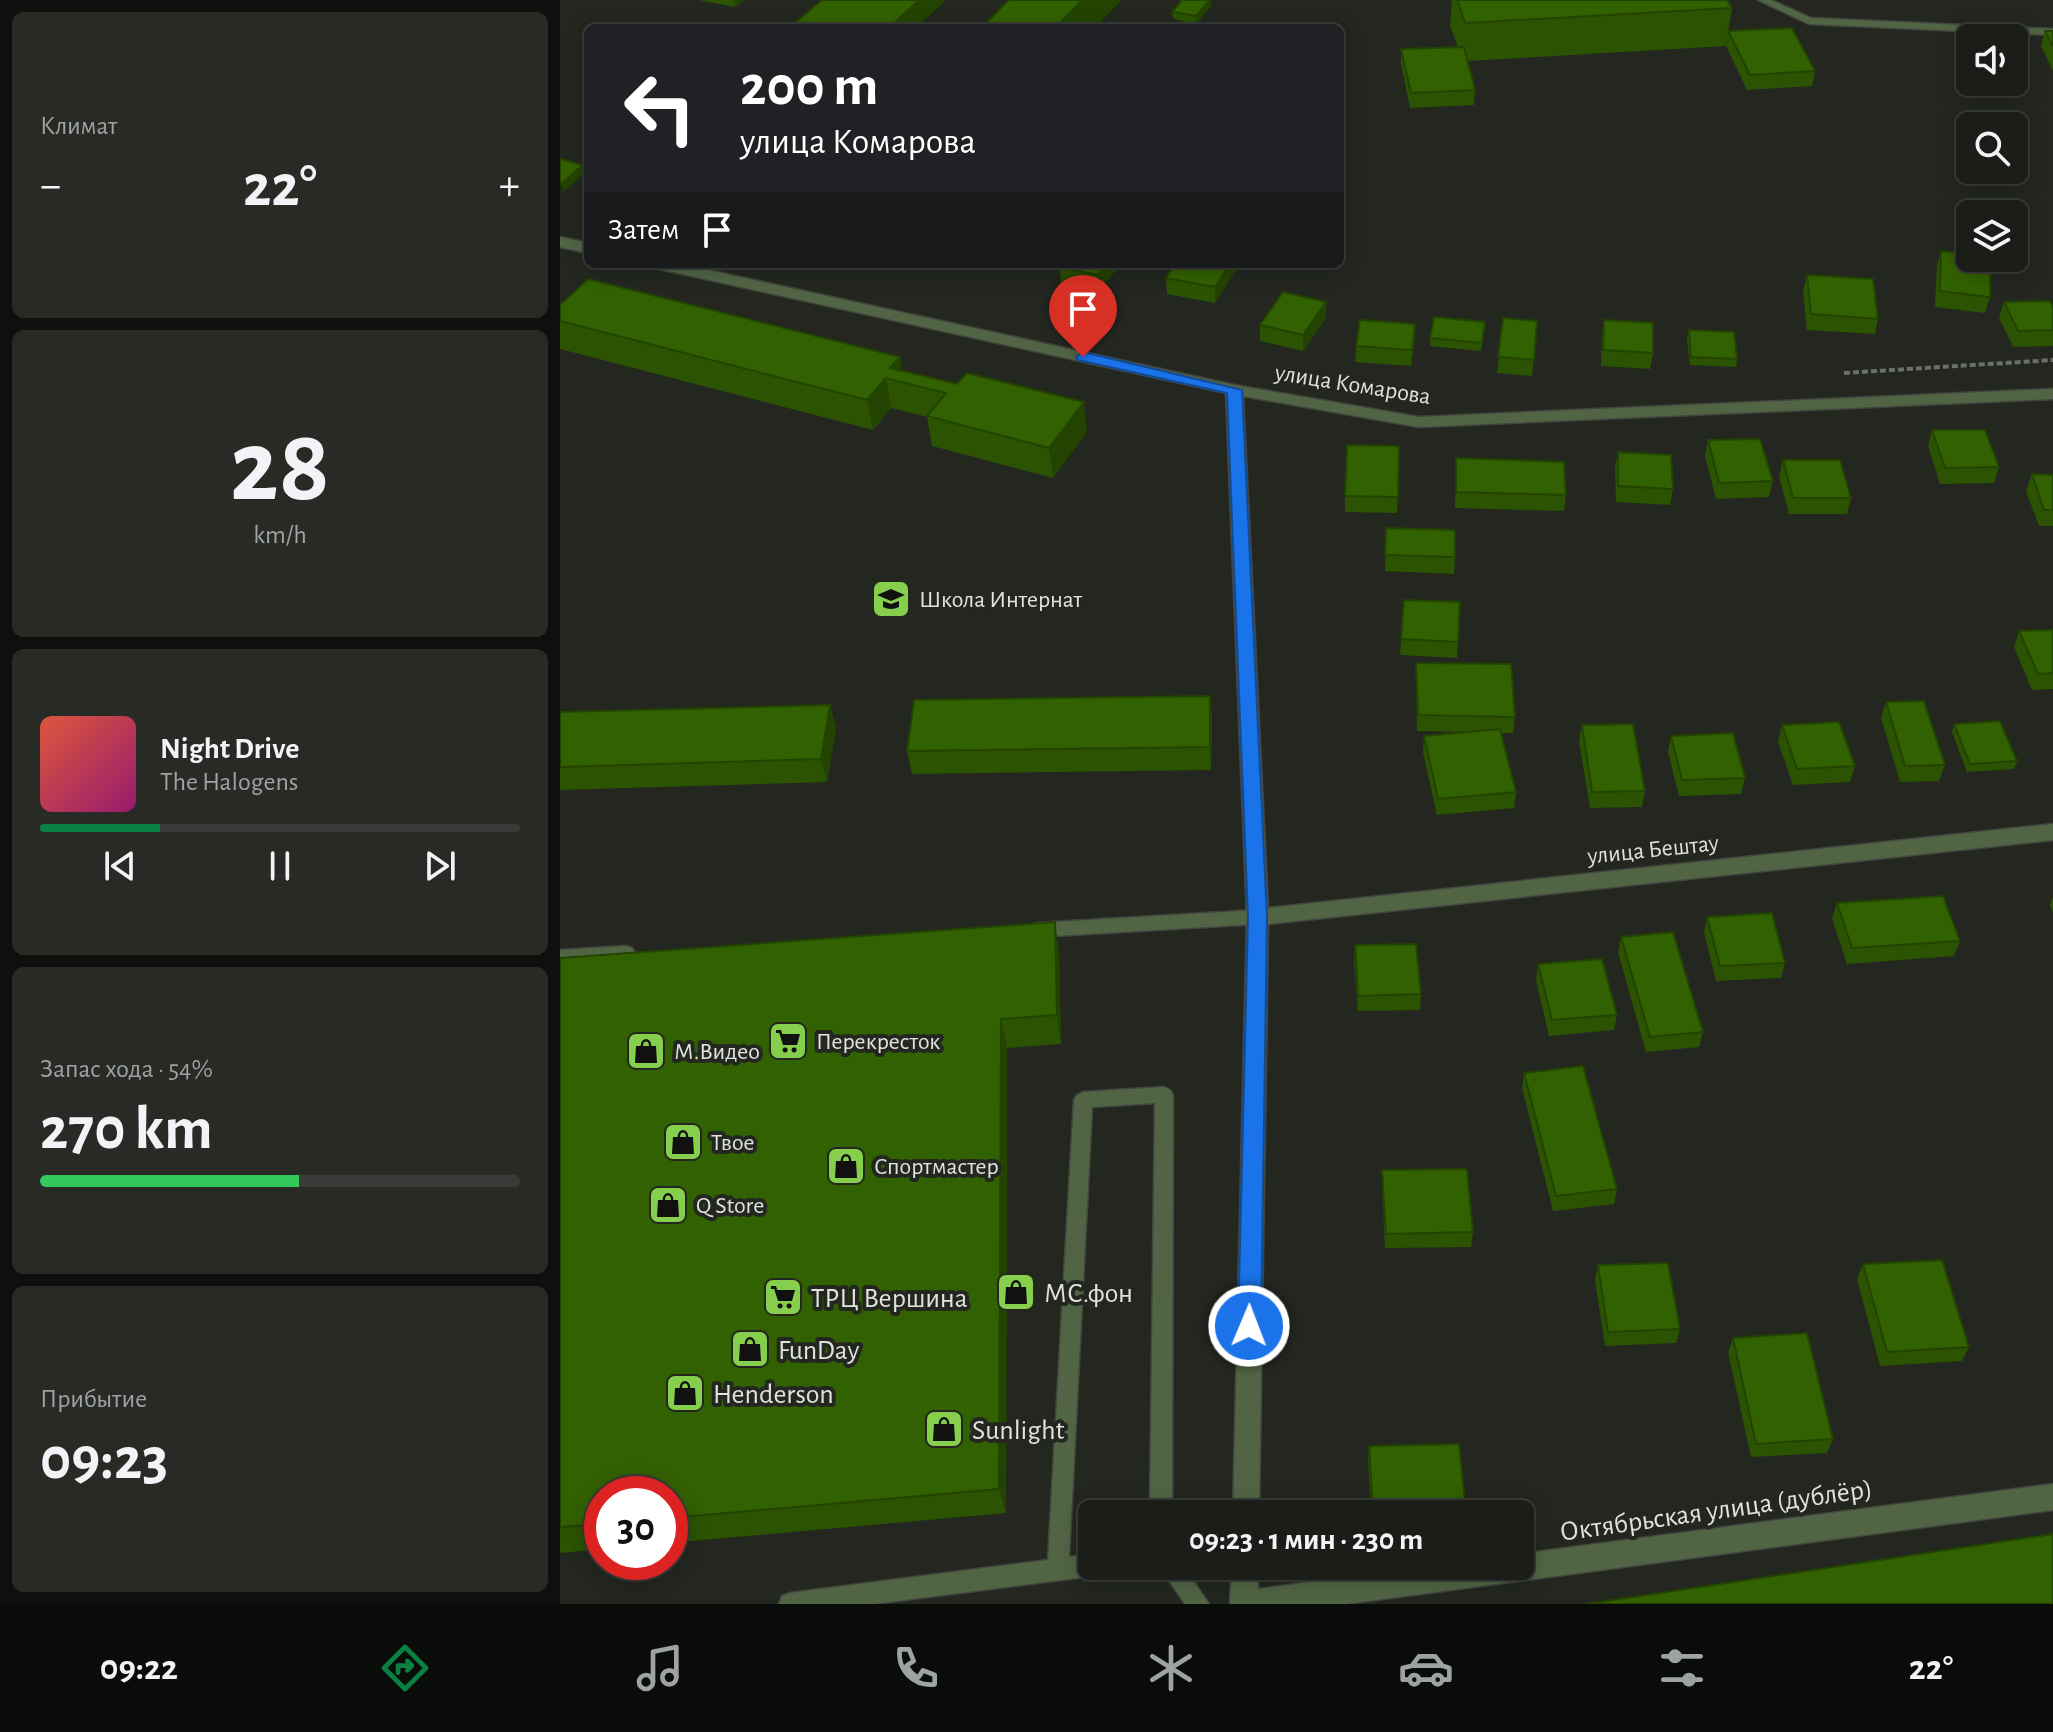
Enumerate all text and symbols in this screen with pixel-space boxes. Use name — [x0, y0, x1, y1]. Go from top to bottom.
map controls — [1956, 24, 2028, 272]
button: sound — [1956, 24, 2028, 96]
icon: left — [608, 56, 712, 160]
text: 200 m — [740, 59, 878, 115]
button: search — [1956, 112, 2028, 184]
text: Климат — [40, 113, 117, 139]
text: улица Комарова — [740, 124, 976, 160]
text: 22° — [243, 157, 317, 217]
text: − — [40, 164, 61, 208]
text: + — [499, 164, 520, 208]
button: layers — [1956, 200, 2028, 272]
icon: arrive — [695, 208, 739, 252]
text: Затем — [608, 215, 679, 245]
pin — [1049, 275, 1117, 357]
icon: arrive — [1061, 287, 1105, 331]
street label: улица Комарова — [1272, 361, 1432, 409]
text: 28 — [230, 416, 330, 520]
text: km/h — [253, 522, 307, 548]
school or university icon: Школа Интернат — [870, 578, 912, 620]
place label: Школа Интернат — [919, 588, 1082, 612]
text: Night Drive — [160, 734, 299, 764]
text: The Halogens — [160, 769, 298, 795]
street label: улица Бештау — [1585, 831, 1721, 869]
icon: previous — [98, 844, 142, 888]
icon: pause — [258, 844, 302, 888]
icon: next — [418, 844, 462, 888]
supermarket icon: Перекресток — [767, 1020, 809, 1062]
shop icon: М.Видео — [625, 1030, 667, 1072]
place label: Перекресток — [816, 1030, 940, 1054]
place label: М.Видео — [674, 1040, 760, 1064]
text: Запас хода · 54% — [40, 1056, 213, 1082]
text: 270 km — [40, 1100, 213, 1160]
shop icon: Твое — [662, 1121, 704, 1163]
place label: Твое — [711, 1131, 755, 1155]
shop icon: Спортмастер — [825, 1145, 867, 1187]
place label: Спортмастер — [874, 1155, 999, 1179]
shop icon: Q Store — [647, 1184, 689, 1226]
place label: Q Store — [696, 1194, 764, 1218]
shop icon: МС.фон — [995, 1271, 1037, 1313]
supermarket icon: ТРЦ Вершина — [762, 1276, 804, 1318]
place label: МС.фон — [1044, 1280, 1133, 1308]
position arrow — [1207, 1284, 1291, 1368]
place label: ТРЦ Вершина — [811, 1285, 968, 1313]
shop icon: FunDay — [729, 1328, 771, 1370]
place label: FunDay — [778, 1337, 859, 1365]
shop icon: Henderson — [664, 1372, 706, 1414]
place label: Henderson — [713, 1381, 834, 1409]
text: Прибытие — [40, 1386, 147, 1412]
shop icon: Sunlight — [923, 1408, 965, 1450]
place label: Sunlight — [972, 1417, 1065, 1445]
text: 09:23 — [40, 1430, 168, 1490]
street label: Октябрьская улица (дублёр) — [1558, 1475, 1874, 1547]
speed limit sign: 30 — [584, 1476, 688, 1580]
text: 09:23 · 1 мин · 230 m — [1189, 1525, 1423, 1555]
icon: directions — [377, 1640, 433, 1696]
icon: music — [632, 1640, 688, 1696]
icon: phone — [888, 1640, 944, 1696]
icon: climate — [1143, 1640, 1199, 1696]
icon: car — [1398, 1640, 1454, 1696]
icon: filters — [1654, 1640, 1710, 1696]
text: 09:22 — [100, 1650, 178, 1686]
text: 22° — [1909, 1650, 1953, 1686]

